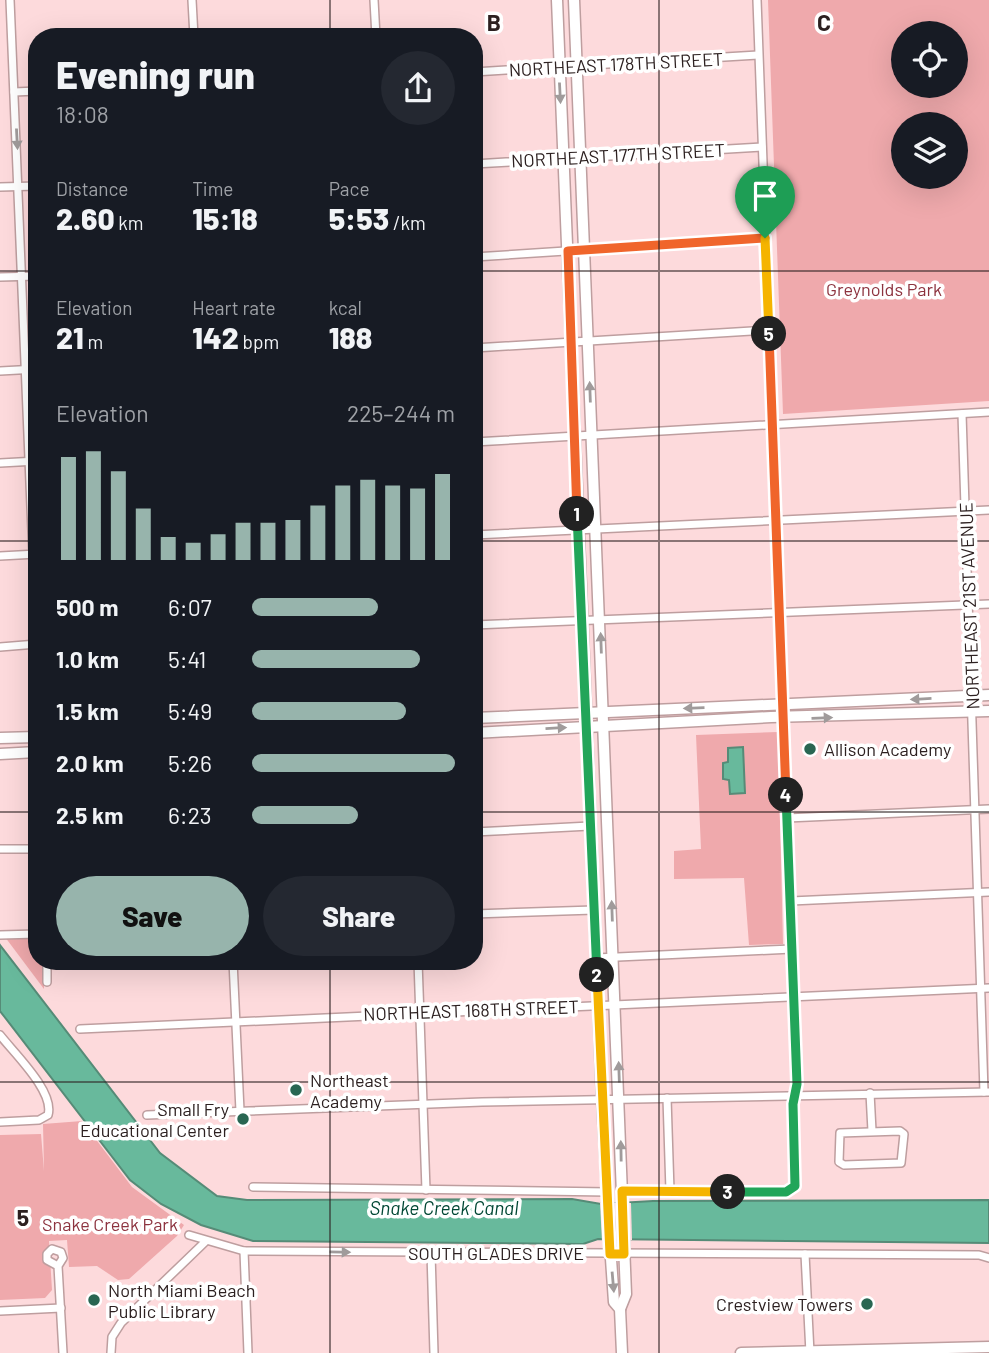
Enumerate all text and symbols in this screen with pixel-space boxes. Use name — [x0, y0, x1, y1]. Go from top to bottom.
text: B — [487, 8, 501, 36]
text: C — [817, 8, 831, 36]
map controls — [891, 21, 968, 189]
button: locate — [891, 21, 968, 98]
street label: NORTHEAST 178TH STREET — [508, 47, 724, 81]
text: Evening run — [56, 51, 255, 97]
button: share — [381, 51, 455, 125]
one-way arrow — [555, 82, 566, 104]
text: 18:08 — [56, 100, 109, 128]
button: layers — [891, 112, 968, 189]
one-way arrow — [11, 128, 22, 150]
street label: NORTHEAST 177TH STREET — [511, 138, 725, 172]
pin — [735, 166, 795, 238]
text: Distance — [56, 177, 128, 200]
text: Time — [192, 177, 233, 200]
text: Pace — [329, 177, 370, 200]
icon: arrive — [746, 177, 784, 215]
text: 2.60 — [56, 200, 115, 236]
text: 15:18 — [192, 200, 258, 236]
text: 5:53 — [329, 200, 389, 236]
text: km — [115, 211, 144, 234]
text: /km — [389, 211, 426, 234]
park label: Greynolds Park — [826, 278, 942, 300]
text: Elevation — [56, 296, 133, 319]
text: Heart rate — [192, 296, 276, 319]
text: kcal — [329, 296, 362, 319]
pin: 5 — [752, 316, 786, 352]
text: 21 — [56, 319, 84, 355]
text: 142 — [192, 319, 239, 355]
text: 188 — [329, 319, 372, 355]
text: 5 — [763, 322, 774, 345]
text: m — [84, 330, 103, 353]
text: bpm — [239, 330, 279, 353]
one-way arrow — [585, 380, 596, 402]
text: Elevation — [56, 399, 149, 427]
text: 225–244 m — [347, 399, 455, 427]
pin: 1 — [560, 496, 594, 532]
text: 1 — [573, 502, 580, 525]
street label: NORTHEAST 21ST AVENUE — [954, 502, 984, 710]
text: 500 m — [56, 593, 118, 621]
text: 6:07 — [168, 593, 212, 621]
one-way arrow — [595, 632, 606, 654]
text: 1.0 km — [56, 645, 119, 673]
text: 5:41 — [168, 645, 206, 673]
one-way arrow — [910, 693, 932, 704]
text: 1.5 km — [56, 697, 119, 725]
text: 5:49 — [168, 697, 212, 725]
one-way arrow — [682, 703, 704, 714]
one-way arrow — [811, 712, 833, 723]
one-way arrow — [546, 722, 568, 733]
place label: Allison Academy — [824, 738, 951, 760]
marker: Allison Academy — [802, 741, 818, 757]
text: 2.0 km — [56, 749, 124, 777]
text: 5:26 — [168, 749, 212, 777]
pin: 4 — [768, 778, 804, 812]
text: 4 — [780, 783, 791, 806]
text: 2.5 km — [56, 801, 124, 829]
text: 6:23 — [168, 801, 212, 829]
button: Save — [56, 876, 249, 956]
button: Share — [263, 876, 455, 956]
one-way arrow — [606, 900, 617, 922]
pin: 2 — [580, 958, 614, 992]
text: 2 — [591, 963, 602, 986]
street label: NORTHEAST 168TH STREET — [363, 995, 579, 1025]
one-way arrow — [613, 1061, 624, 1083]
place label: Northeast Academy — [310, 1069, 389, 1112]
marker: Northeast Academy — [288, 1082, 304, 1098]
place label: Small Fry Educational Center — [80, 1098, 229, 1141]
marker: Small Fry Educational Center — [235, 1111, 251, 1127]
one-way arrow — [615, 1140, 627, 1162]
pin: 3 — [710, 1174, 746, 1210]
text: 3 — [722, 1180, 733, 1203]
water label: Snake Creek Canal — [370, 1196, 519, 1219]
text: 5 — [17, 1203, 29, 1231]
park label: Snake Creek Park — [42, 1213, 178, 1235]
street label: SOUTH GLADES DRIVE — [408, 1242, 584, 1264]
one-way arrow — [330, 1246, 352, 1258]
one-way arrow — [607, 1271, 618, 1293]
place label: North Miami Beach Public Library — [108, 1279, 255, 1322]
marker: North Miami Beach Public Library — [86, 1292, 102, 1308]
place label: Crestview Towers — [716, 1293, 853, 1315]
marker: Crestview Towers — [859, 1296, 875, 1312]

